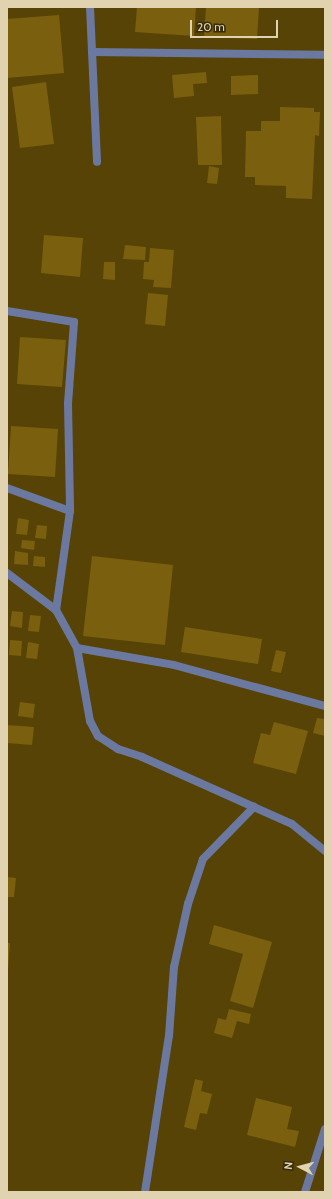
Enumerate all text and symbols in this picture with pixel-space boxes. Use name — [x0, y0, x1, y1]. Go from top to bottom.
scale bar — [192, 12, 280, 38]
text: 20 m — [197, 19, 225, 34]
north arrow — [280, 1147, 320, 1187]
text: N — [281, 1161, 295, 1170]

